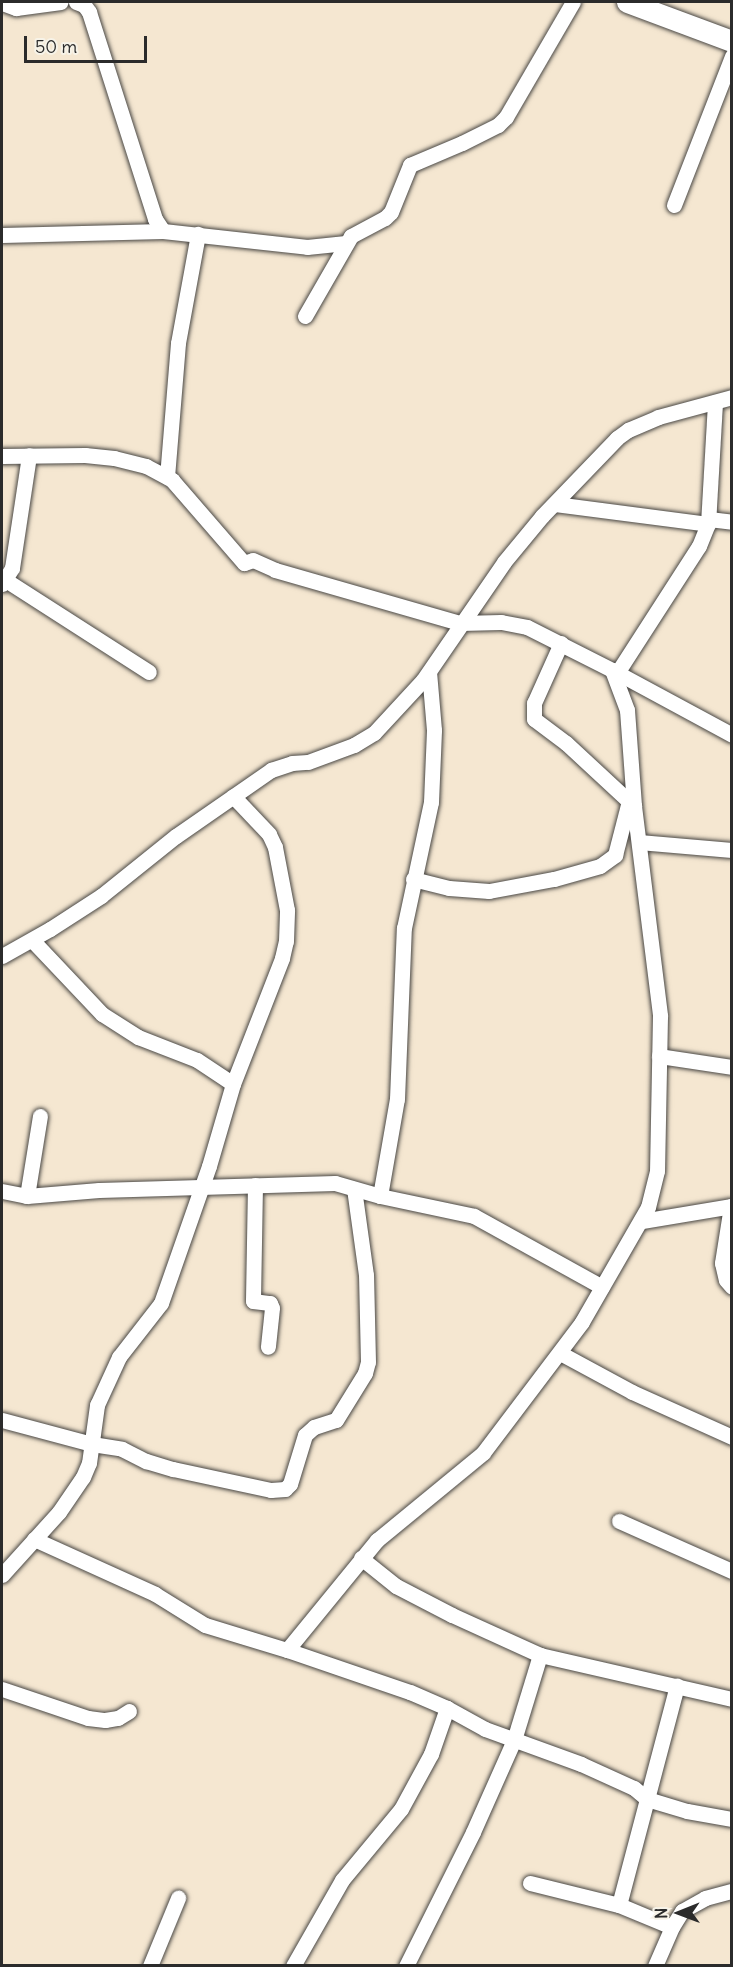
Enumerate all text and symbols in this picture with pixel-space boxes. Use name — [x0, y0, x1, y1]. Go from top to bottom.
scale bar — [27, 24, 150, 62]
text: 50 m — [35, 35, 77, 58]
north arrow — [649, 1883, 709, 1943]
text: N — [651, 1908, 671, 1919]

